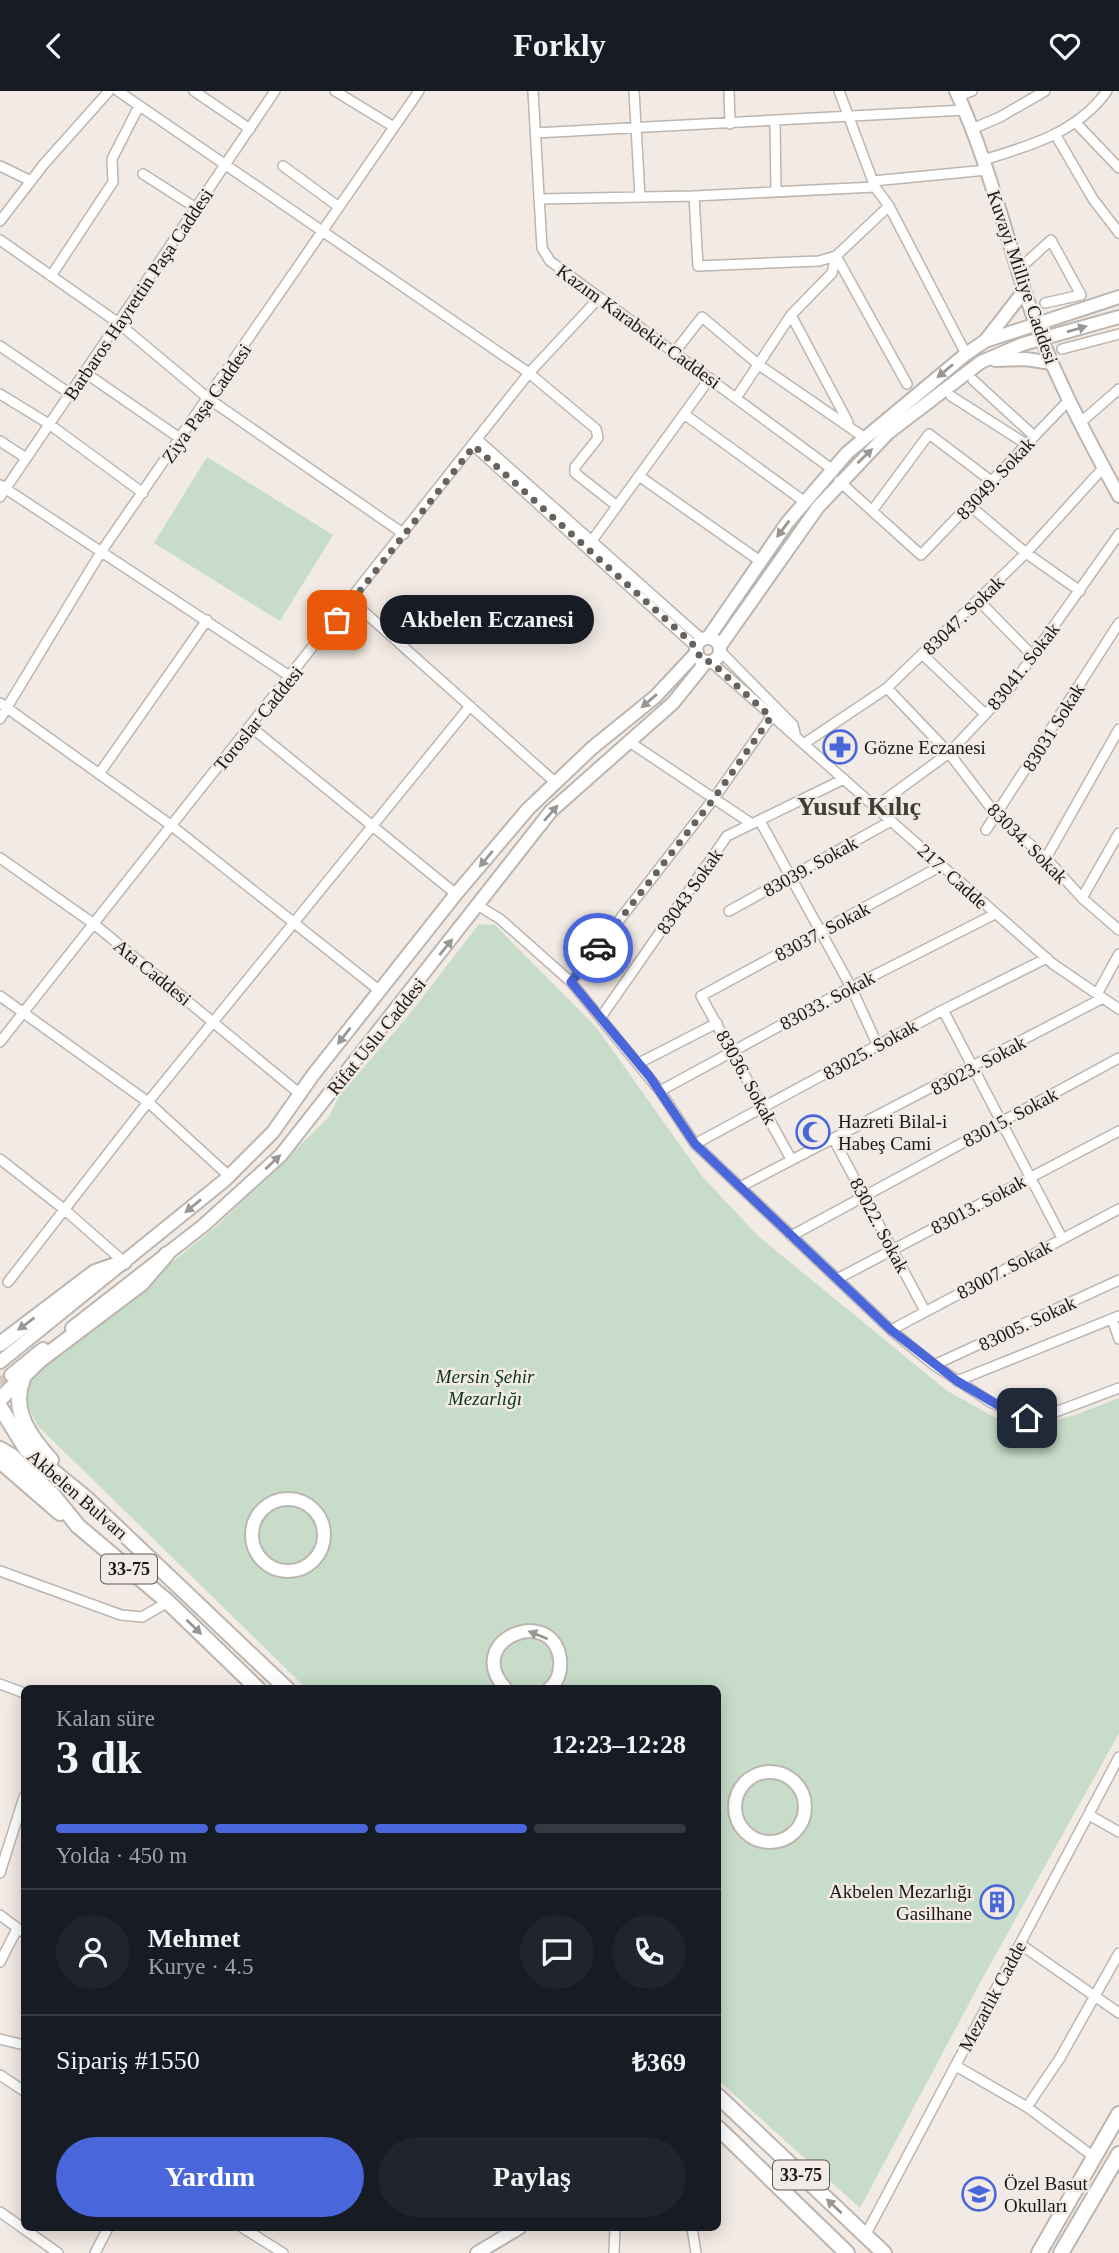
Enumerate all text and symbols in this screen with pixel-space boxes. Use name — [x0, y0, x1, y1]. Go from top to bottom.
icon: back — [35, 27, 73, 65]
text: Forkly — [513, 27, 606, 63]
icon: heart — [1046, 27, 1084, 65]
street label: Barbaros Hayrettin Paşa Caddesi — [60, 185, 217, 404]
street label: Kuvayi Milliye Caddesi — [983, 187, 1062, 367]
street label: Kazım Karabekir Caddesi — [553, 260, 725, 393]
one-way arrow — [1067, 323, 1088, 333]
street label: Ziya Paşa Caddesi — [158, 340, 255, 467]
one-way arrow — [937, 363, 954, 378]
street label: 83049. Sokak — [952, 433, 1039, 524]
one-way arrow — [856, 448, 873, 465]
one-way arrow — [776, 520, 790, 538]
street label: 83047. Sokak — [918, 571, 1009, 659]
pin — [307, 590, 367, 650]
callout: Akbelen Eczanesi — [379, 595, 592, 645]
icon: bag — [318, 601, 356, 639]
text: Akbelen Eczanesi — [400, 607, 574, 632]
street label: 83041. Sokak — [983, 618, 1064, 714]
street label: Toroslar Caddesi — [210, 662, 307, 775]
street label: 83031 Sokak — [1018, 679, 1089, 775]
one-way arrow — [640, 693, 658, 709]
pharmacy icon: Gözne Eczanesi — [821, 728, 859, 766]
place label: Gözne Eczanesi — [864, 737, 986, 758]
district label: Yusuf Kılıç — [797, 792, 921, 821]
street label: 83034. Sokak — [983, 799, 1072, 888]
one-way arrow — [543, 805, 558, 822]
street label: 83039. Sokak — [759, 832, 861, 901]
street label: 217. Cadde — [913, 840, 992, 913]
street label: 83043 Sokak — [652, 844, 727, 938]
one-way arrow — [478, 850, 494, 868]
street label: 83037. Sokak — [771, 897, 874, 965]
courier — [563, 913, 633, 983]
icon: car — [579, 929, 617, 967]
street label: Ata Caddesi — [110, 935, 196, 1010]
one-way arrow — [439, 939, 454, 957]
street label: 83033. Sokak — [776, 966, 879, 1034]
street label: Rifat Uslu Caddesi — [323, 974, 430, 1099]
street label: 83025. Sokak — [819, 1015, 921, 1084]
street label: 83036. Sokak — [712, 1026, 781, 1128]
one-way arrow — [336, 1027, 351, 1045]
street label: 83023. Sokak — [927, 1031, 1030, 1099]
street label: 83015. Sokak — [959, 1083, 1062, 1151]
place label: Hazreti Bilal-i Habeş Cami — [838, 1111, 947, 1154]
mosque icon: Hazreti Bilal-i Habeş Cami — [794, 1113, 832, 1151]
one-way arrow — [264, 1155, 281, 1171]
street label: 83013. Sokak — [927, 1170, 1030, 1238]
street label: 83022. Sokak — [846, 1174, 914, 1277]
one-way arrow — [185, 1198, 203, 1213]
street label: 83007. Sokak — [953, 1235, 1056, 1303]
street label: 83005. Sokak — [975, 1292, 1079, 1355]
one-way arrow — [17, 1317, 35, 1332]
park label: Mersin Şehir Mezarlığı — [435, 1366, 535, 1409]
pin — [997, 1388, 1057, 1448]
icon: home — [1008, 1399, 1046, 1437]
street label: Akbelen Bulvarı — [23, 1445, 132, 1544]
road number: 33-75 — [101, 1555, 157, 1583]
one-way arrow — [185, 1619, 202, 1635]
one-way arrow — [527, 1630, 548, 1641]
text: Kalan süre — [56, 1706, 155, 1731]
text: 12:23–12:28 — [552, 1730, 686, 1759]
text: 3 dk — [56, 1732, 142, 1783]
text: Yolda · 450 m — [56, 1843, 187, 1868]
place label: Akbelen Mezarlığı Gasilhane — [829, 1881, 972, 1924]
building icon: Akbelen Mezarlığı Gasilhane — [978, 1883, 1016, 1921]
button: person — [56, 1915, 130, 1989]
button: chat — [520, 1915, 594, 1989]
button: phone — [612, 1915, 686, 1989]
text: Mehmet — [148, 1924, 240, 1953]
street label: Mezarlık Cadde — [955, 1938, 1030, 2055]
text: Kurye · 4.5 — [148, 1954, 253, 1979]
text: Sipariş #1550 — [56, 2046, 200, 2075]
text: ₺369 — [632, 2048, 686, 2077]
button: Yardım — [56, 2137, 364, 2217]
button: Paylaş — [378, 2137, 686, 2217]
road number: 33-75 — [773, 2161, 829, 2189]
place label: Özel Basut Okulları — [1004, 2173, 1089, 2216]
school or university icon: Özel Basut Okulları — [960, 2175, 998, 2213]
one-way arrow — [826, 2199, 843, 2215]

